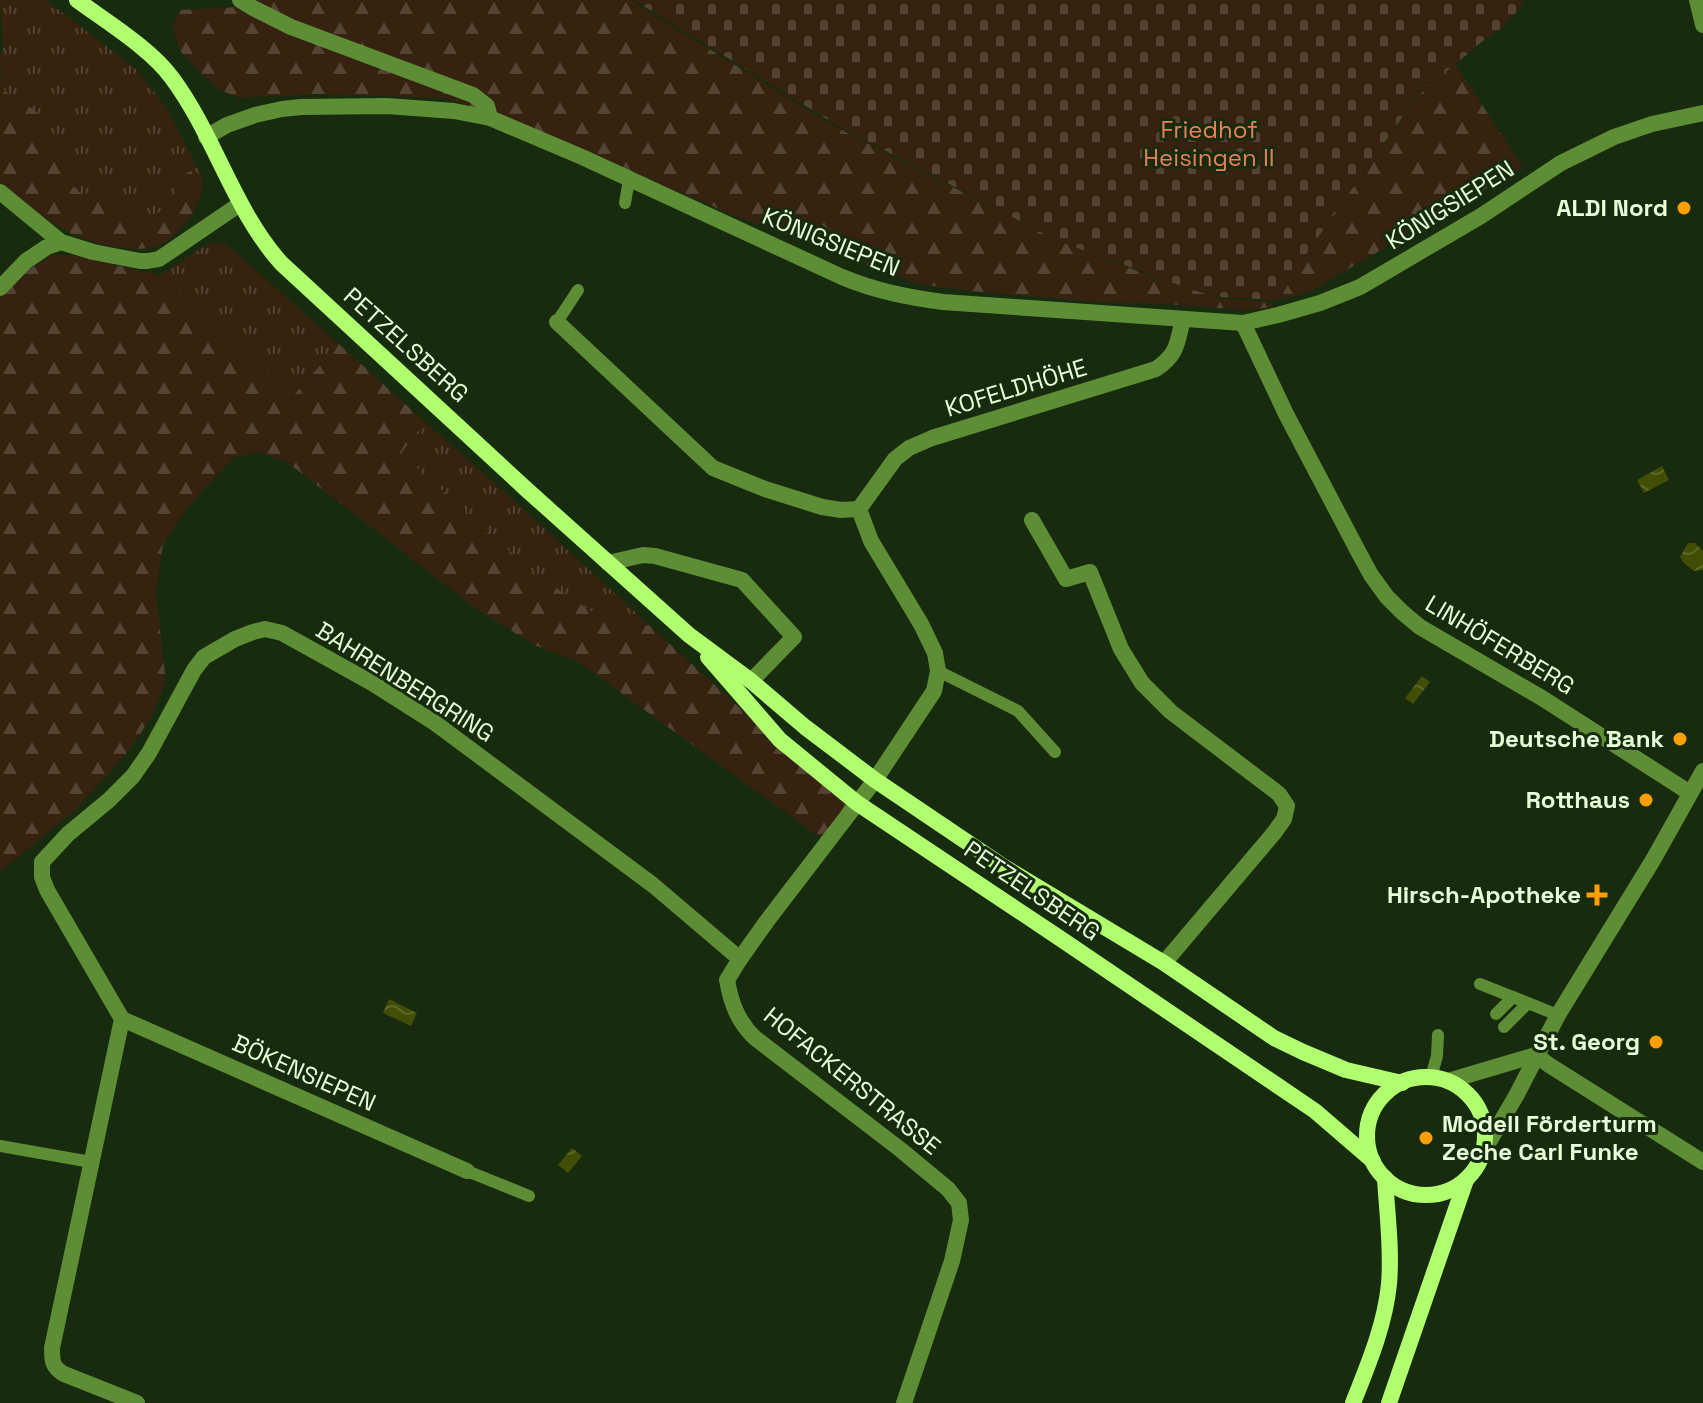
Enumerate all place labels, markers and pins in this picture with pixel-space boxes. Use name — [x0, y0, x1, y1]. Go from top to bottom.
place label: ALDI Nord — [1556, 192, 1668, 223]
marker: ALDI Nord — [1675, 199, 1693, 217]
place label: Deutsche Bank — [1489, 723, 1664, 754]
marker: Deutsche Bank — [1671, 730, 1689, 748]
place label: Rotthaus — [1526, 784, 1630, 815]
marker: Rotthaus — [1637, 791, 1655, 809]
place label: Hirsch-Apotheke — [1387, 879, 1581, 910]
marker: Hirsch-Apotheke — [1588, 886, 1606, 904]
place label: St. Georg — [1533, 1026, 1640, 1057]
marker: St. Georg — [1647, 1033, 1665, 1051]
place label: Modell Förderturm Zeche Carl Funke — [1442, 1108, 1657, 1167]
marker: Modell Förderturm Zeche Carl Funke — [1417, 1129, 1435, 1147]

